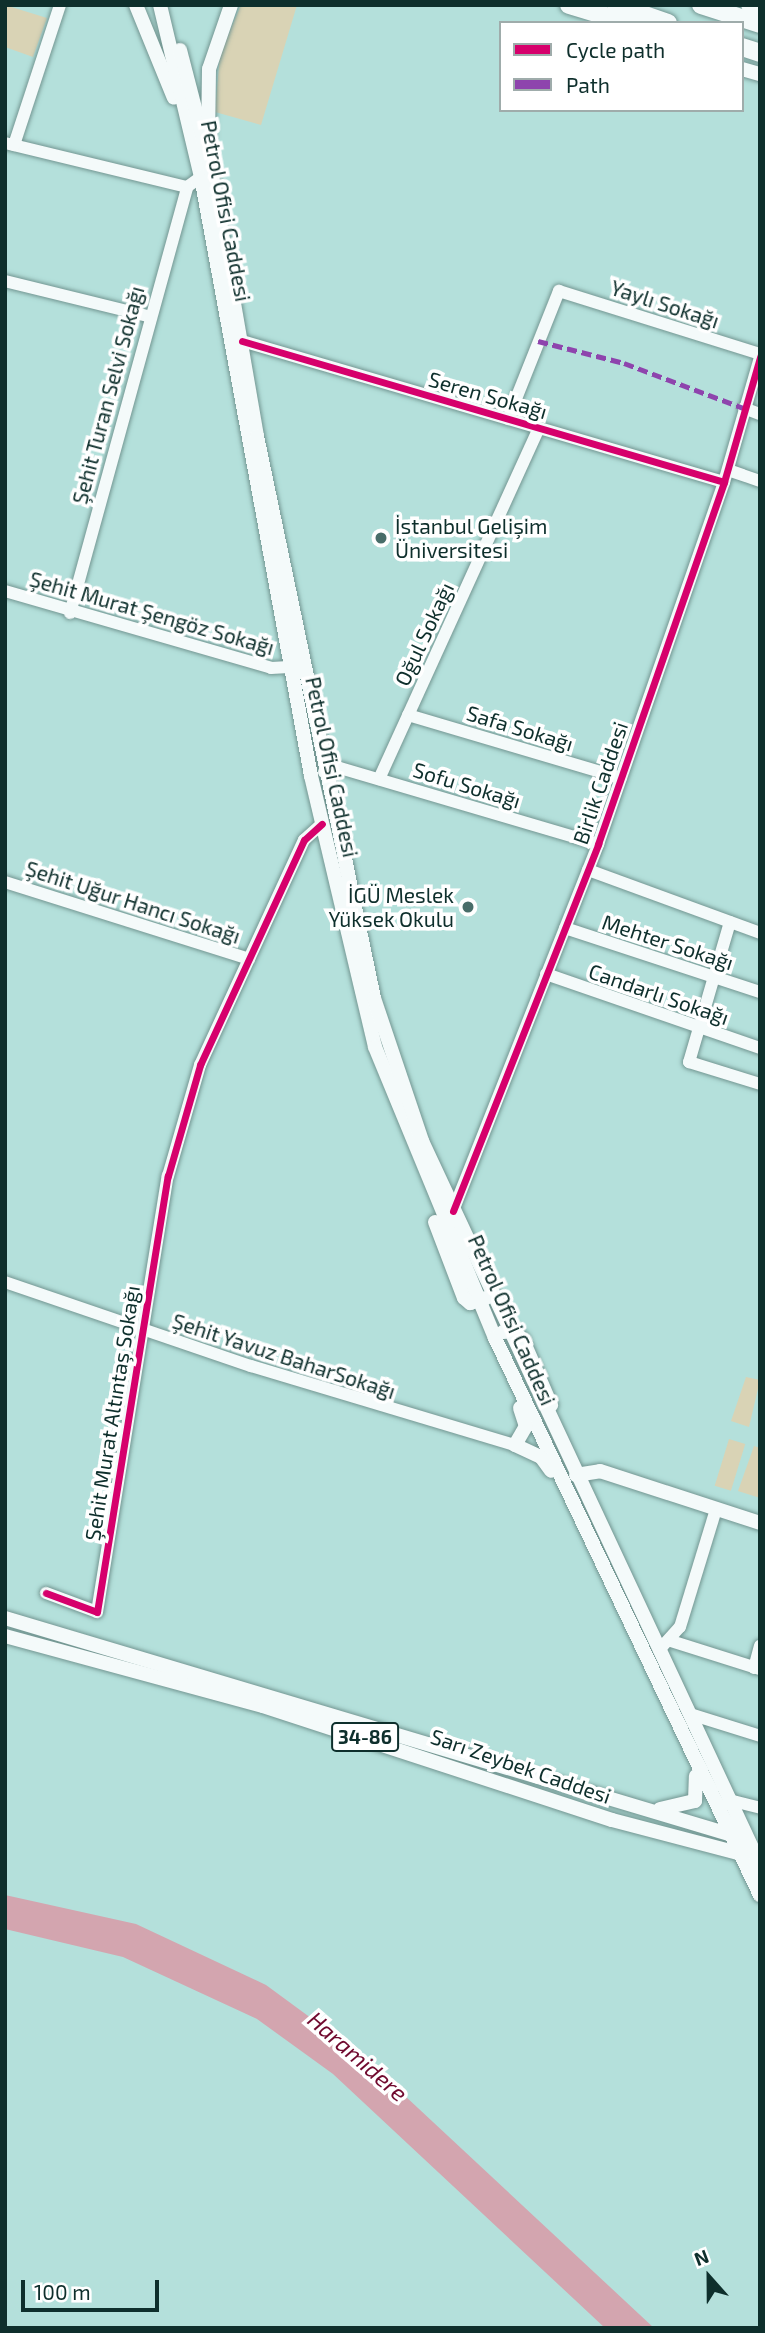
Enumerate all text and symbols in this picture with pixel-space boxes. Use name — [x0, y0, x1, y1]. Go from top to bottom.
legend — [499, 21, 744, 112]
text: Cycle path — [566, 37, 665, 62]
text: Path — [566, 72, 610, 97]
street label: Petrol Ofisi Caddesi — [196, 118, 256, 304]
street label: Yaylı Sokağı — [608, 275, 722, 333]
street label: Şehit Turan Selvi Sokağı — [67, 283, 149, 507]
street label: Seren Sokağı — [426, 366, 550, 424]
place label: İstanbul Gelişim Üniversitesi — [395, 513, 548, 563]
marker: İstanbul Gelişim Üniversitesi — [373, 530, 389, 546]
street label: Şehit Murat Şengöz Sokağı — [27, 566, 277, 660]
street label: Oğul Sokağı — [389, 578, 459, 690]
street label: Petrol Ofisi Caddesi — [300, 674, 364, 860]
street label: Safa Sokağı — [464, 700, 576, 756]
street label: Birlik Caddesi — [567, 718, 633, 848]
street label: Sofu Sokağı — [410, 757, 524, 813]
street label: Şehit Uğur Hancı Sokağı — [22, 855, 244, 949]
place label: İGÜ Meslek Yüksek Okulu — [328, 882, 454, 932]
marker: İGÜ Meslek Yüksek Okulu — [460, 899, 476, 915]
street label: Mehter Sokağı — [599, 909, 737, 975]
street label: Candarlı Sokağı — [586, 958, 732, 1030]
street label: Petrol Ofisi Caddesi — [463, 1231, 561, 1409]
street label: Şehit Murat Altıntaş Sokağı — [79, 1283, 145, 1543]
street label: Şehit Yavuz BaharSokağı — [169, 1308, 399, 1404]
road number: 34-86 — [330, 1722, 400, 1752]
street label: Sarı Zeybek Caddesi — [427, 1723, 615, 1809]
water label: Haramidere — [302, 2005, 414, 2107]
north arrow — [674, 2242, 744, 2312]
text: N — [691, 2244, 712, 2270]
scale bar — [24, 2266, 163, 2310]
text: 100 m — [34, 2279, 91, 2304]

